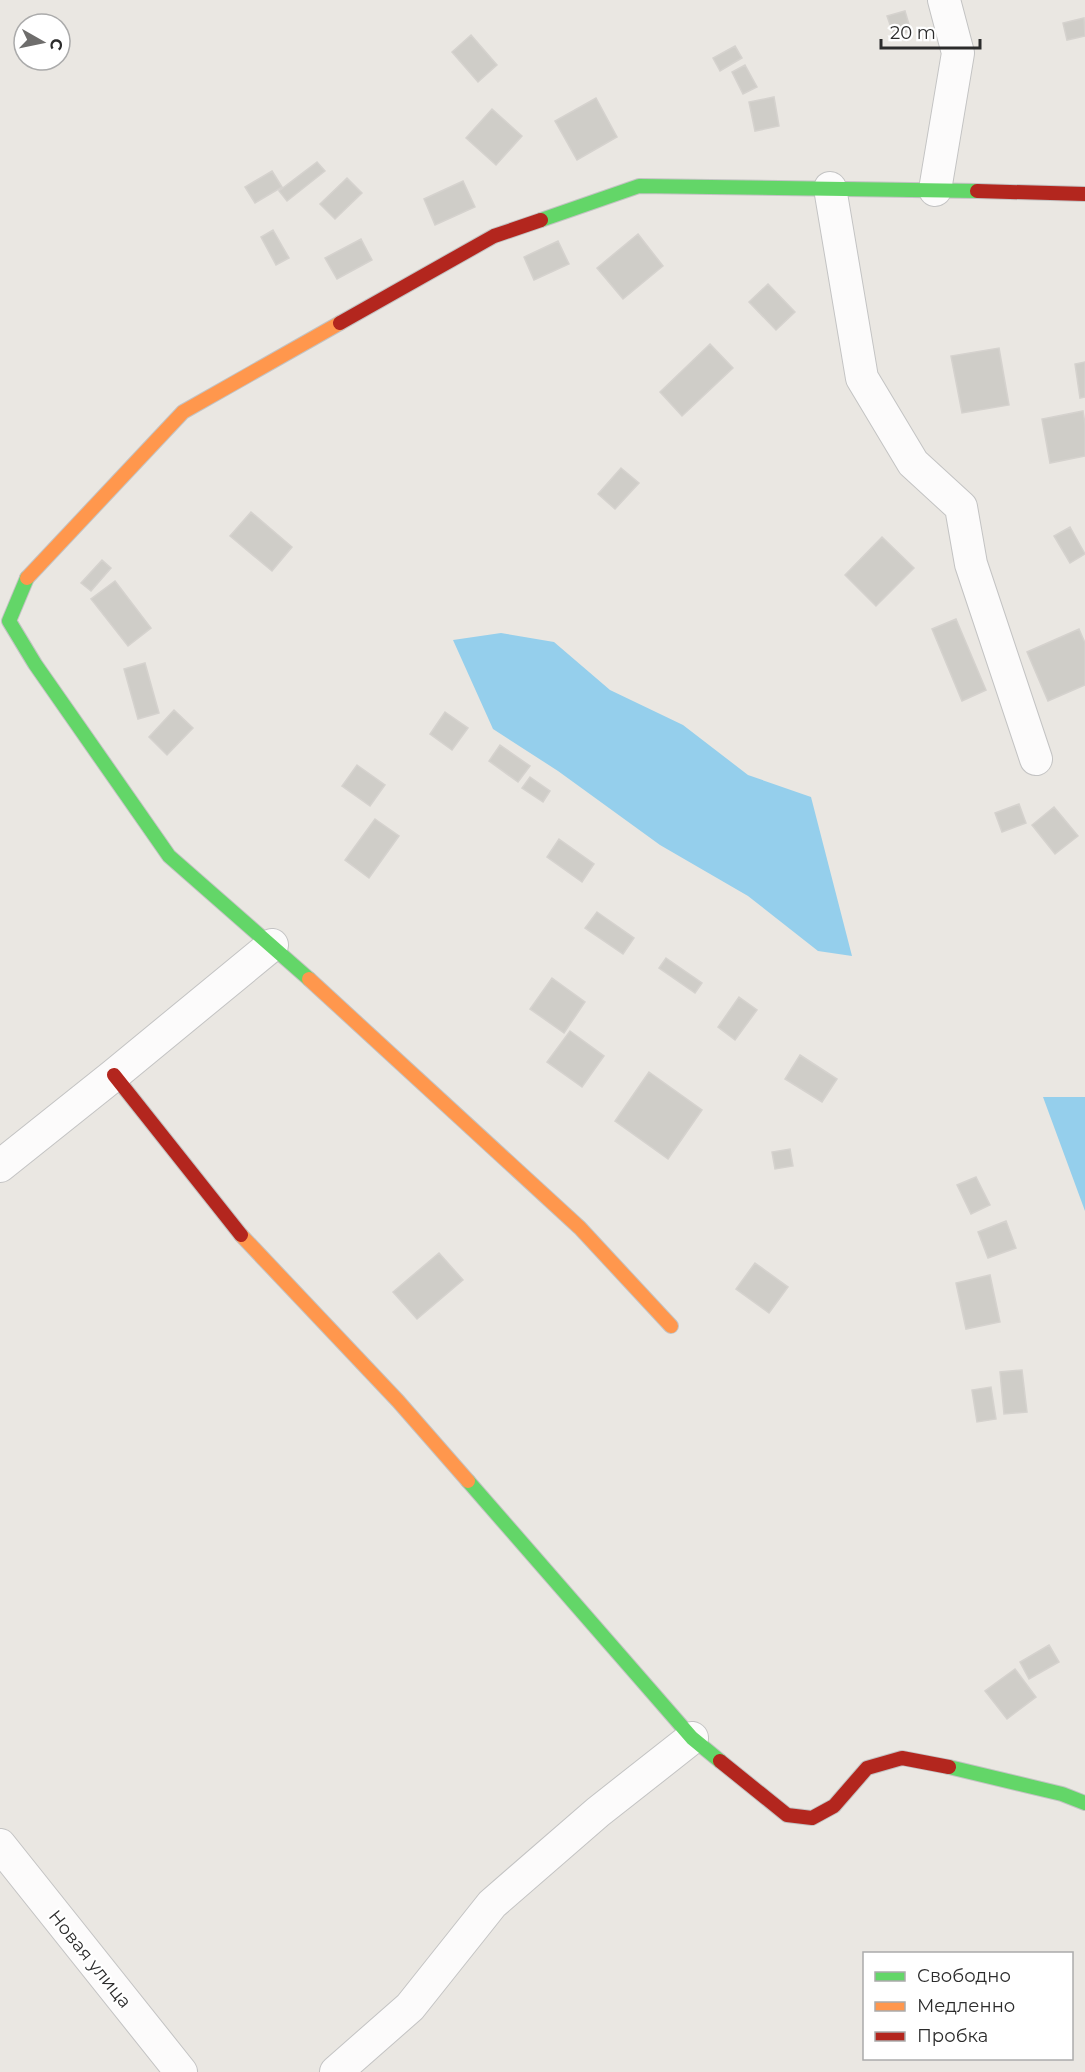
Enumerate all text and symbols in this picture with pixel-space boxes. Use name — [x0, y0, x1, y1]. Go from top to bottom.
north arrow — [12, 12, 72, 72]
scale bar — [881, 12, 980, 50]
text: 20 m — [890, 22, 936, 44]
text: С — [46, 37, 67, 52]
street label: Новая улица — [44, 1906, 136, 2012]
legend — [863, 1952, 1073, 2060]
text: Свободно — [917, 1965, 1011, 1987]
text: Медленно — [917, 1995, 1015, 2017]
text: Пробка — [917, 2025, 988, 2047]

